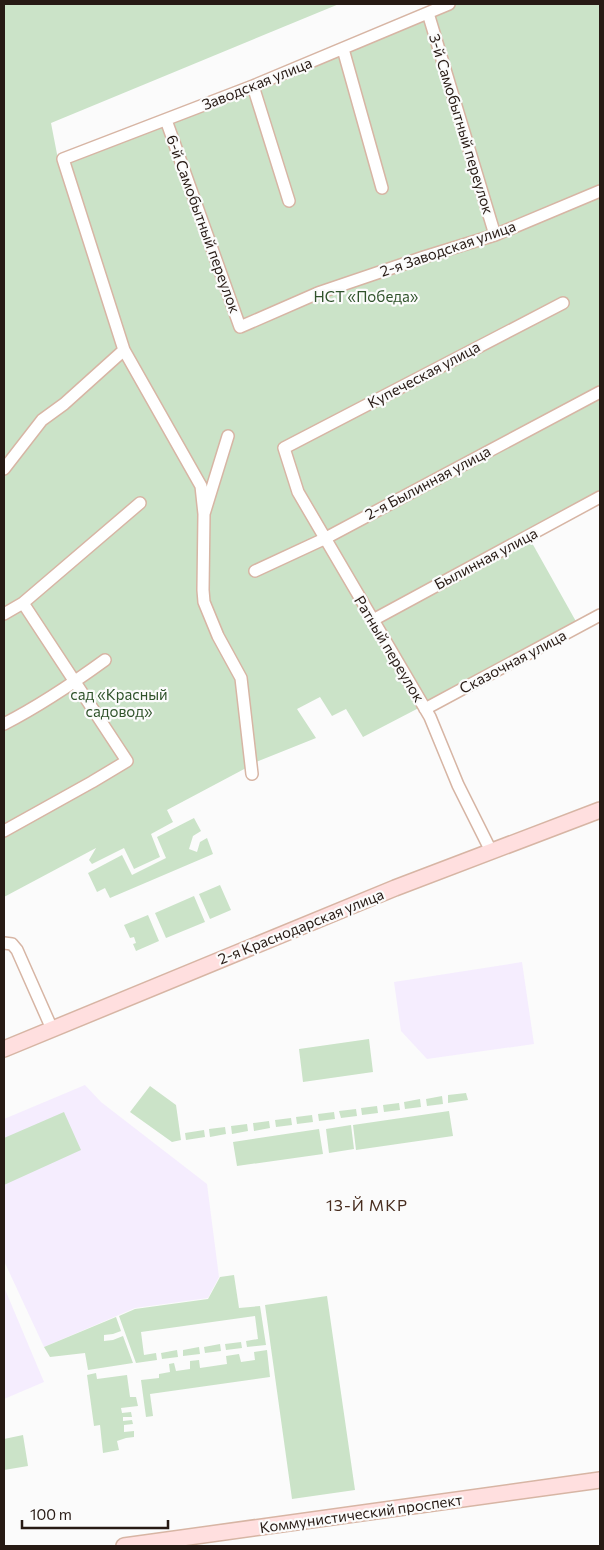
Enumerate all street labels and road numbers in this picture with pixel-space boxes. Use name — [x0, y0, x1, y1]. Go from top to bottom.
street label: 3-й Самобытный переулок — [426, 31, 498, 216]
street label: Заводская улица — [199, 53, 314, 113]
street label: 6-й Самобытный переулок — [163, 132, 245, 315]
street label: 2-я Заводская улица — [377, 216, 518, 280]
street label: Купеческая улица — [364, 337, 483, 411]
street label: 2-я Былинная улица — [362, 441, 493, 523]
street label: Былинная улица — [431, 523, 540, 593]
street label: Ратный переулок — [351, 592, 429, 705]
street label: Сказочная улица — [456, 625, 569, 697]
street label: 2-я Краснодарская улица — [215, 885, 386, 968]
street label: Коммунистический проспект — [258, 1490, 463, 1536]

